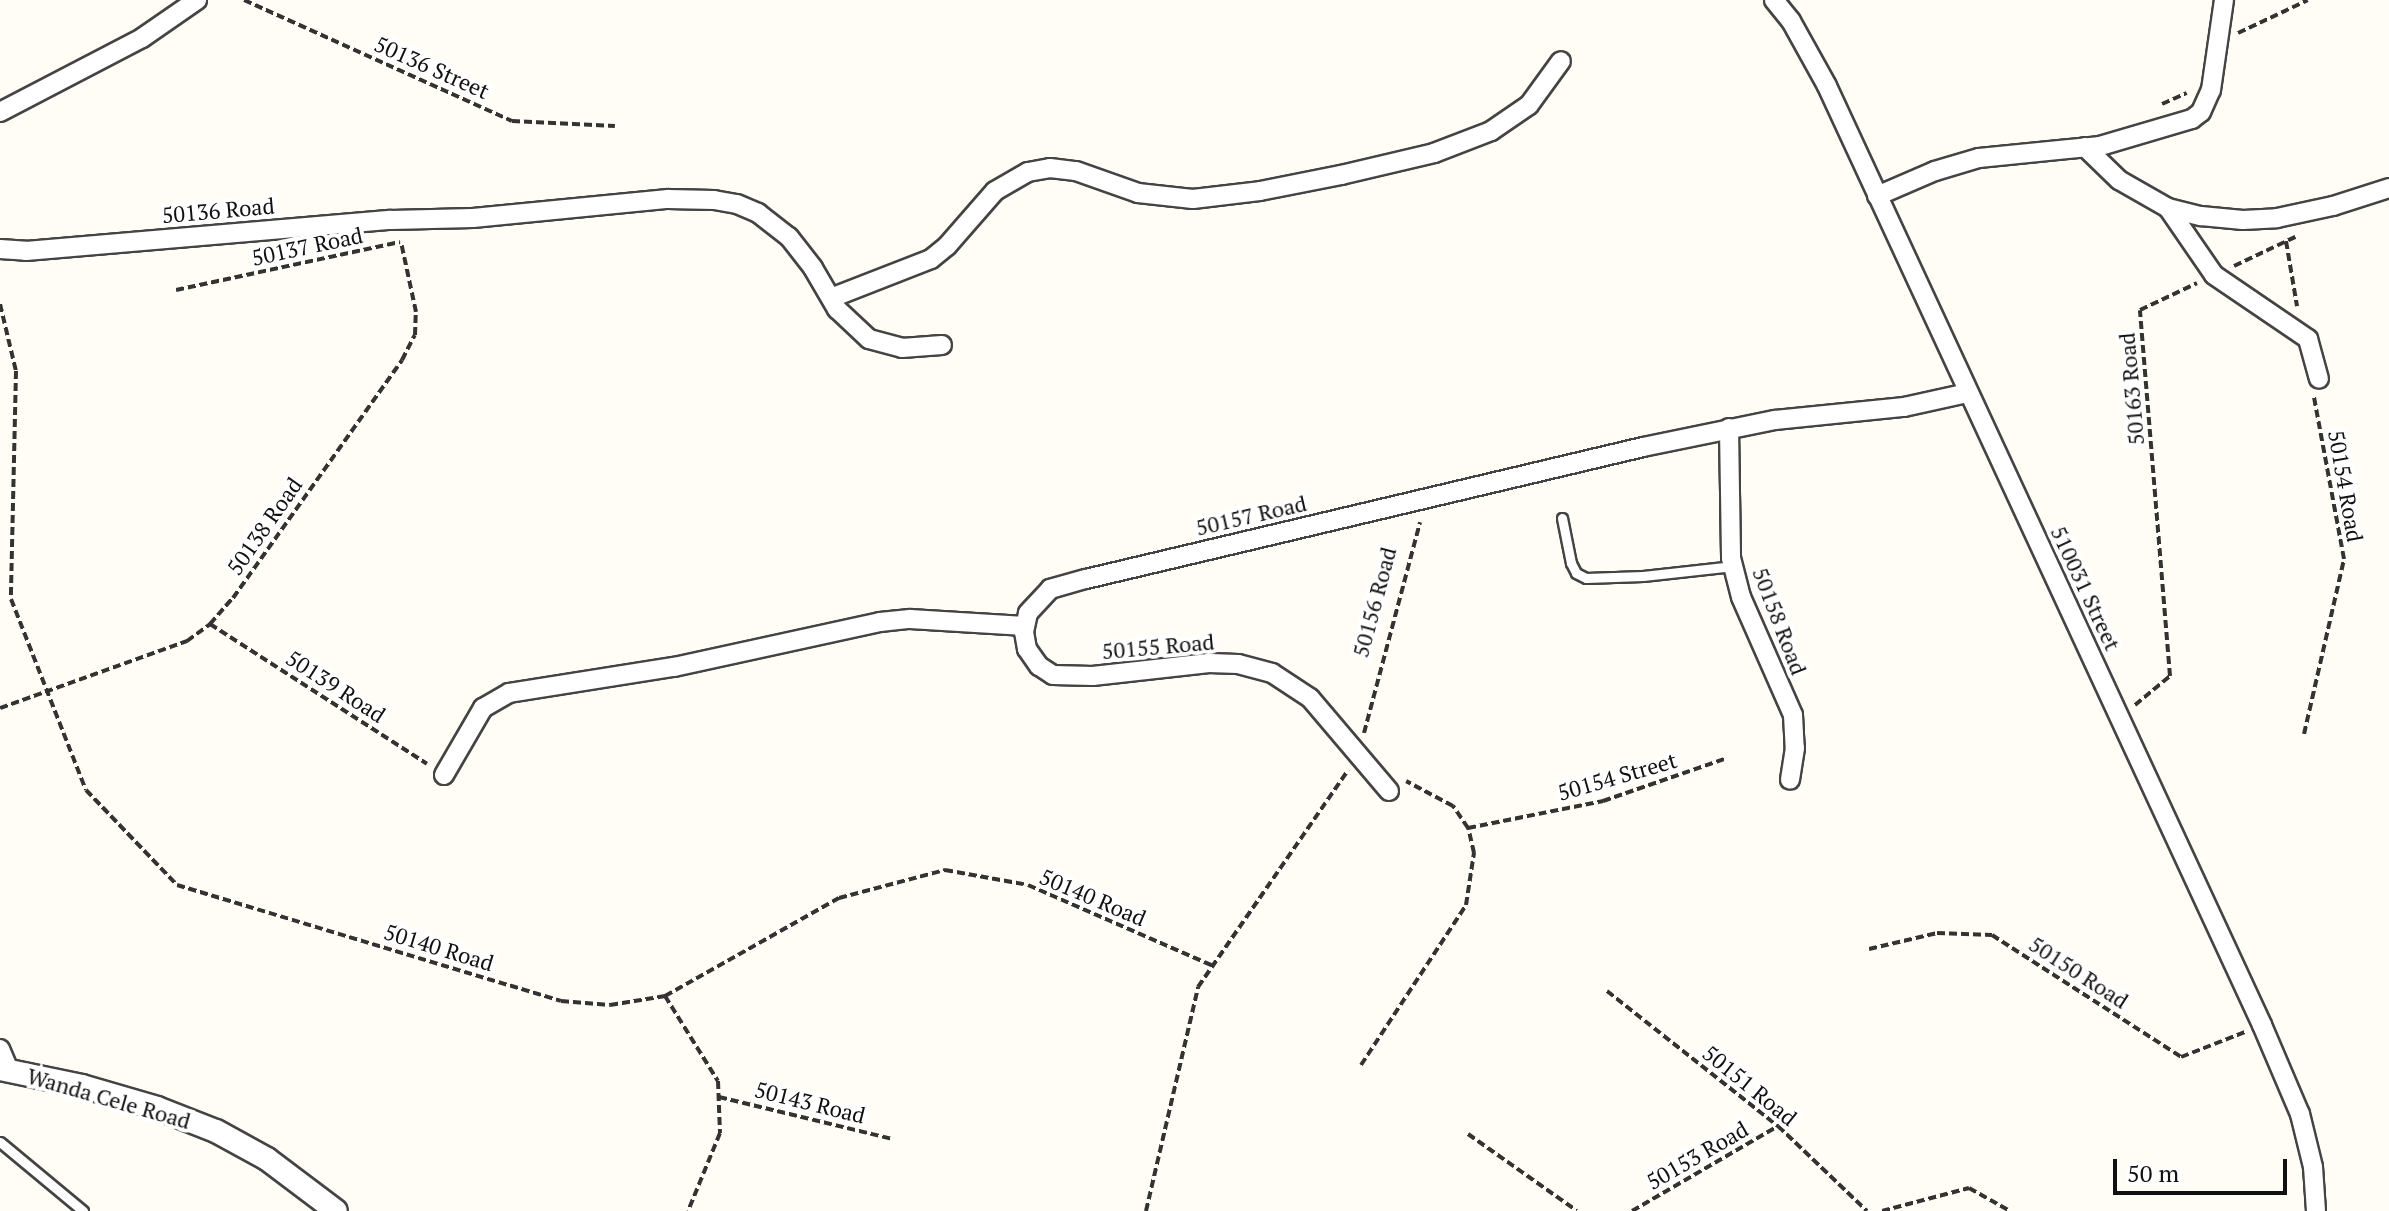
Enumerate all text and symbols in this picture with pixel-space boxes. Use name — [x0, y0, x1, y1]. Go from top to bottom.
street label: 50136 Street — [371, 30, 493, 104]
street label: 50136 Road — [161, 192, 275, 228]
street label: 50137 Road — [249, 221, 365, 271]
street label: 50163 Road — [2113, 332, 2149, 446]
street label: 50154 Road — [2323, 428, 2369, 544]
street label: 50138 Road — [221, 472, 307, 580]
street label: 50157 Road — [1193, 489, 1309, 541]
street label: 510031 Street — [2046, 522, 2126, 654]
street label: 50156 Road — [1347, 544, 1401, 660]
street label: 50158 Road — [1747, 563, 1813, 679]
street label: 50155 Road — [1101, 628, 1215, 664]
street label: 50139 Road — [281, 644, 391, 728]
street label: 50154 Street — [1554, 746, 1680, 806]
street label: 50140 Road — [1036, 863, 1150, 931]
street label: 50140 Road — [381, 918, 497, 976]
street label: 50150 Road — [2024, 930, 2134, 1014]
street label: 50151 Road — [1698, 1039, 1802, 1131]
street label: Wanda Cele Road — [24, 1062, 194, 1134]
street label: 50143 Road — [752, 1076, 868, 1128]
street label: 50153 Road — [1641, 1115, 1753, 1195]
scale bar — [2117, 1143, 2291, 1193]
text: 50 m — [2127, 1157, 2179, 1189]

